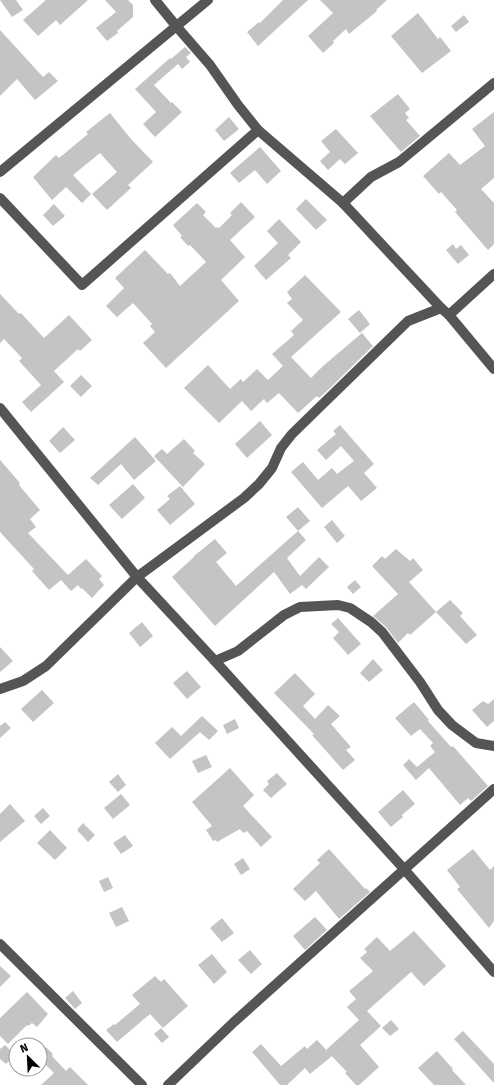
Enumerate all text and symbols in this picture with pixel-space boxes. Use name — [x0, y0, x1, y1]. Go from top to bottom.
north arrow — [8, 1037, 48, 1077]
text: N — [18, 1041, 30, 1056]

